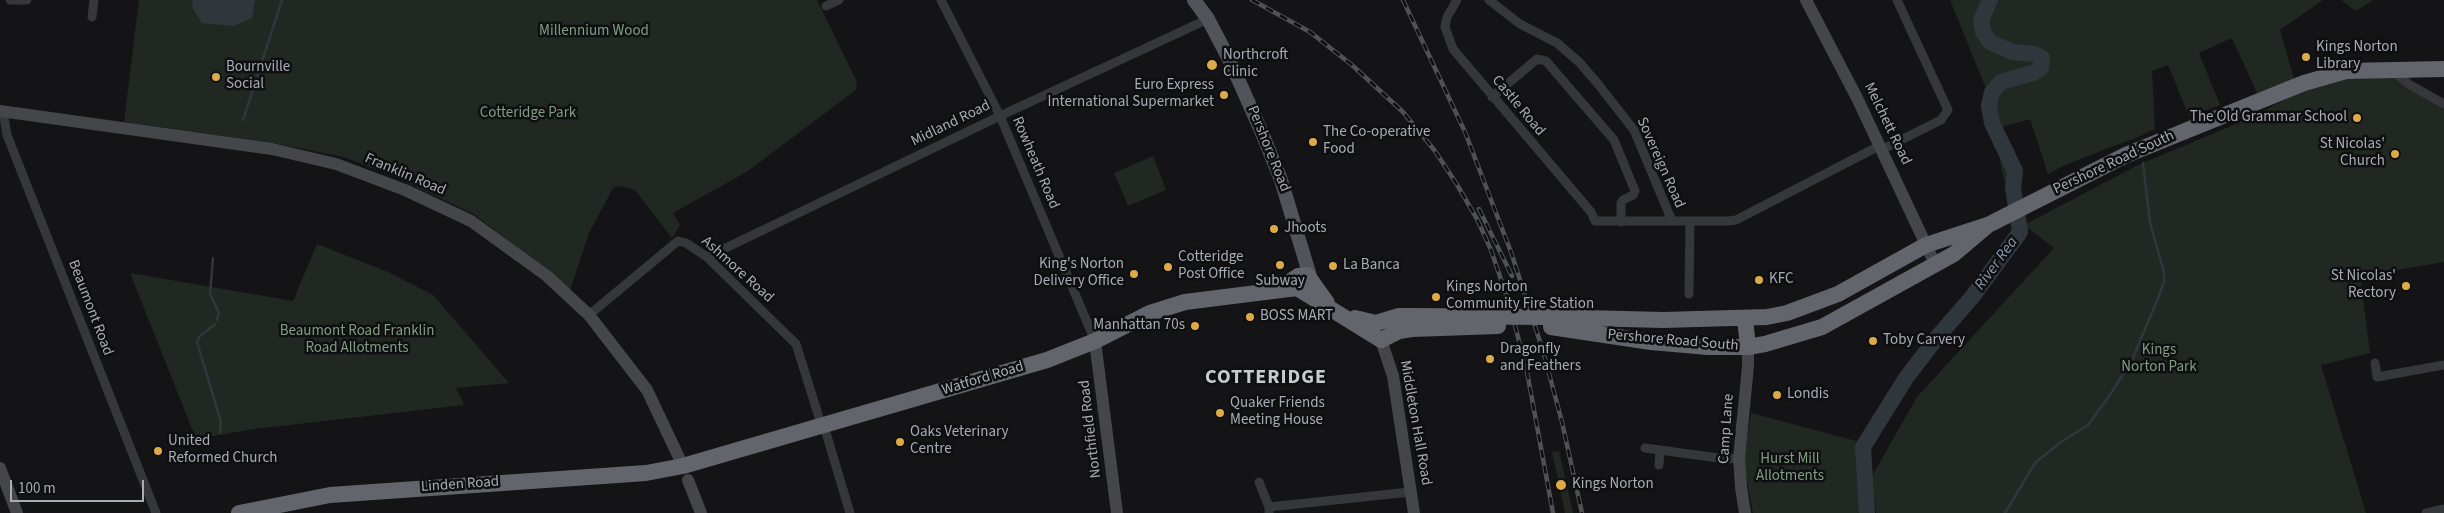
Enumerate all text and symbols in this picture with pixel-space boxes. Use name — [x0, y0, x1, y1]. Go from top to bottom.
park label: Millennium Wood — [539, 23, 649, 41]
place label: Kings Norton Library — [2316, 39, 2398, 74]
place label: Northcroft Clinic — [1223, 47, 1288, 82]
marker: Kings Norton Library — [2300, 51, 2312, 63]
marker: Northcroft Clinic — [1205, 58, 1219, 72]
place label: Bournville Social — [226, 59, 290, 94]
marker: Bournville Social — [210, 71, 222, 83]
street label: Castle Road — [1487, 72, 1549, 140]
place label: Euro Express International Supermarket — [1047, 77, 1214, 112]
street label: Melchett Road — [1859, 80, 1915, 168]
marker: Euro Express International Supermarket — [1218, 89, 1230, 101]
street label: Midland Road — [908, 97, 994, 151]
street label: Pershore Road — [1243, 103, 1293, 195]
park label: Cotteridge Park — [480, 105, 576, 123]
place label: The Old Grammar School — [2190, 109, 2347, 127]
marker: The Old Grammar School — [2351, 112, 2363, 124]
street label: Rowheath Road — [1007, 114, 1063, 212]
street label: Sovereign Road — [1632, 115, 1688, 211]
place label: The Co-operative Food — [1323, 124, 1430, 159]
street label: Pershore Road South — [2051, 127, 2177, 199]
marker: The Co-operative Food — [1307, 136, 1319, 148]
place label: St Nicolas' Church — [2320, 136, 2385, 171]
marker: St Nicolas' Church — [2389, 148, 2401, 160]
street label: Franklin Road — [362, 150, 448, 200]
place label: Jhoots — [1284, 220, 1327, 238]
marker: Jhoots — [1268, 223, 1280, 235]
street label: Ashmore Road — [697, 233, 777, 307]
water label: River Rea — [1971, 234, 2023, 294]
place label: Cotteridge Post Office — [1178, 249, 1245, 284]
place label: King's Norton Delivery Office — [1034, 256, 1124, 291]
place label: La Banca — [1343, 257, 1400, 275]
street label: Beaumont Road — [64, 258, 116, 358]
marker: Subway — [1274, 259, 1286, 271]
marker: La Banca — [1327, 260, 1339, 272]
marker: Cotteridge Post Office — [1162, 261, 1174, 273]
marker: King's Norton Delivery Office — [1128, 268, 1140, 280]
place label: St Nicolas' Rectory — [2331, 268, 2396, 303]
place label: KFC — [1769, 271, 1794, 289]
place label: Subway — [1255, 273, 1305, 291]
marker: KFC — [1753, 274, 1765, 286]
place label: Kings Norton Community Fire Station — [1446, 279, 1594, 314]
marker: St Nicolas' Rectory — [2400, 280, 2412, 292]
marker: Kings Norton Community Fire Station — [1430, 291, 1442, 303]
place label: BOSS MART — [1260, 308, 1333, 326]
marker: BOSS MART — [1244, 311, 1256, 323]
place label: Manhattan 70s — [1093, 317, 1185, 335]
marker: Manhattan 70s — [1189, 320, 1201, 332]
park label: Beaumont Road Franklin Road Allotments — [280, 323, 434, 358]
street label: Pershore Road South — [1607, 326, 1739, 356]
place label: Toby Carvery — [1883, 332, 1965, 350]
marker: Toby Carvery — [1867, 335, 1879, 347]
place label: Dragonfly and Feathers — [1500, 341, 1581, 376]
park label: Kings Norton Park — [2121, 342, 2197, 377]
marker: Dragonfly and Feathers — [1484, 353, 1496, 365]
street label: Watford Road — [940, 358, 1026, 400]
street label: Middleton Hall Road — [1395, 359, 1435, 487]
district label: COTTERIDGE — [1204, 367, 1328, 391]
street label: Northfield Road — [1076, 379, 1106, 479]
place label: Londis — [1787, 386, 1829, 404]
marker: Londis — [1771, 389, 1783, 401]
street label: Camp Lane — [1716, 393, 1738, 465]
place label: Quaker Friends Meeting House — [1230, 395, 1325, 430]
marker: Quaker Friends Meeting House — [1214, 407, 1226, 419]
place label: Oaks Veterinary Centre — [910, 424, 1009, 459]
place label: United Reformed Church — [168, 433, 277, 468]
marker: Oaks Veterinary Centre — [894, 436, 906, 448]
marker: United Reformed Church — [152, 445, 164, 457]
park label: Hurst Mill Allotments — [1756, 451, 1824, 486]
scale bar — [12, 470, 146, 502]
street label: Linden Road — [420, 473, 500, 497]
place label: Kings Norton — [1572, 476, 1654, 494]
text: 100 m — [18, 478, 56, 499]
marker: Kings Norton — [1554, 478, 1568, 492]

